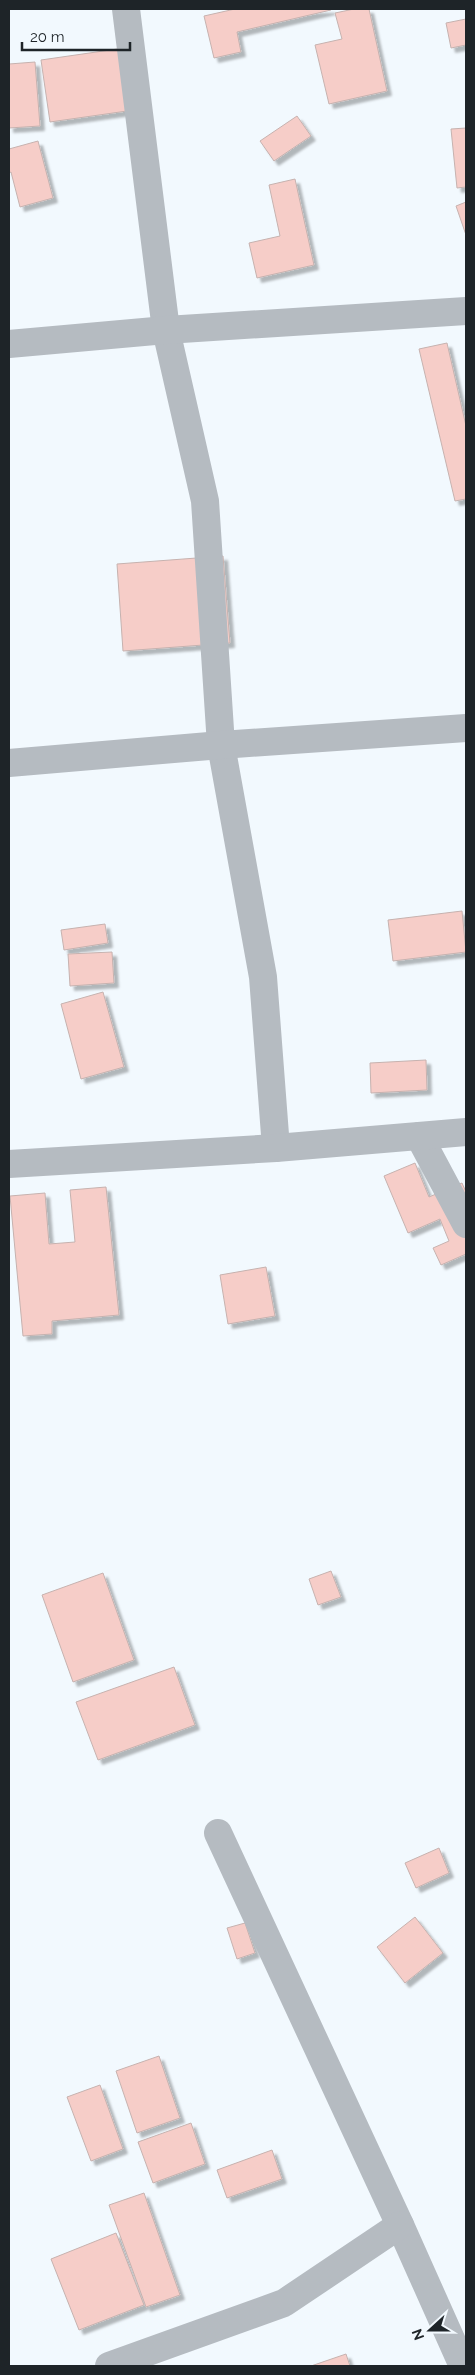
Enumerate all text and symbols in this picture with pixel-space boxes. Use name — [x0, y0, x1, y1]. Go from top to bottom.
scale bar — [22, 20, 130, 52]
text: 20 m — [30, 28, 65, 46]
north arrow — [405, 2305, 455, 2355]
text: N — [408, 2327, 427, 2343]

